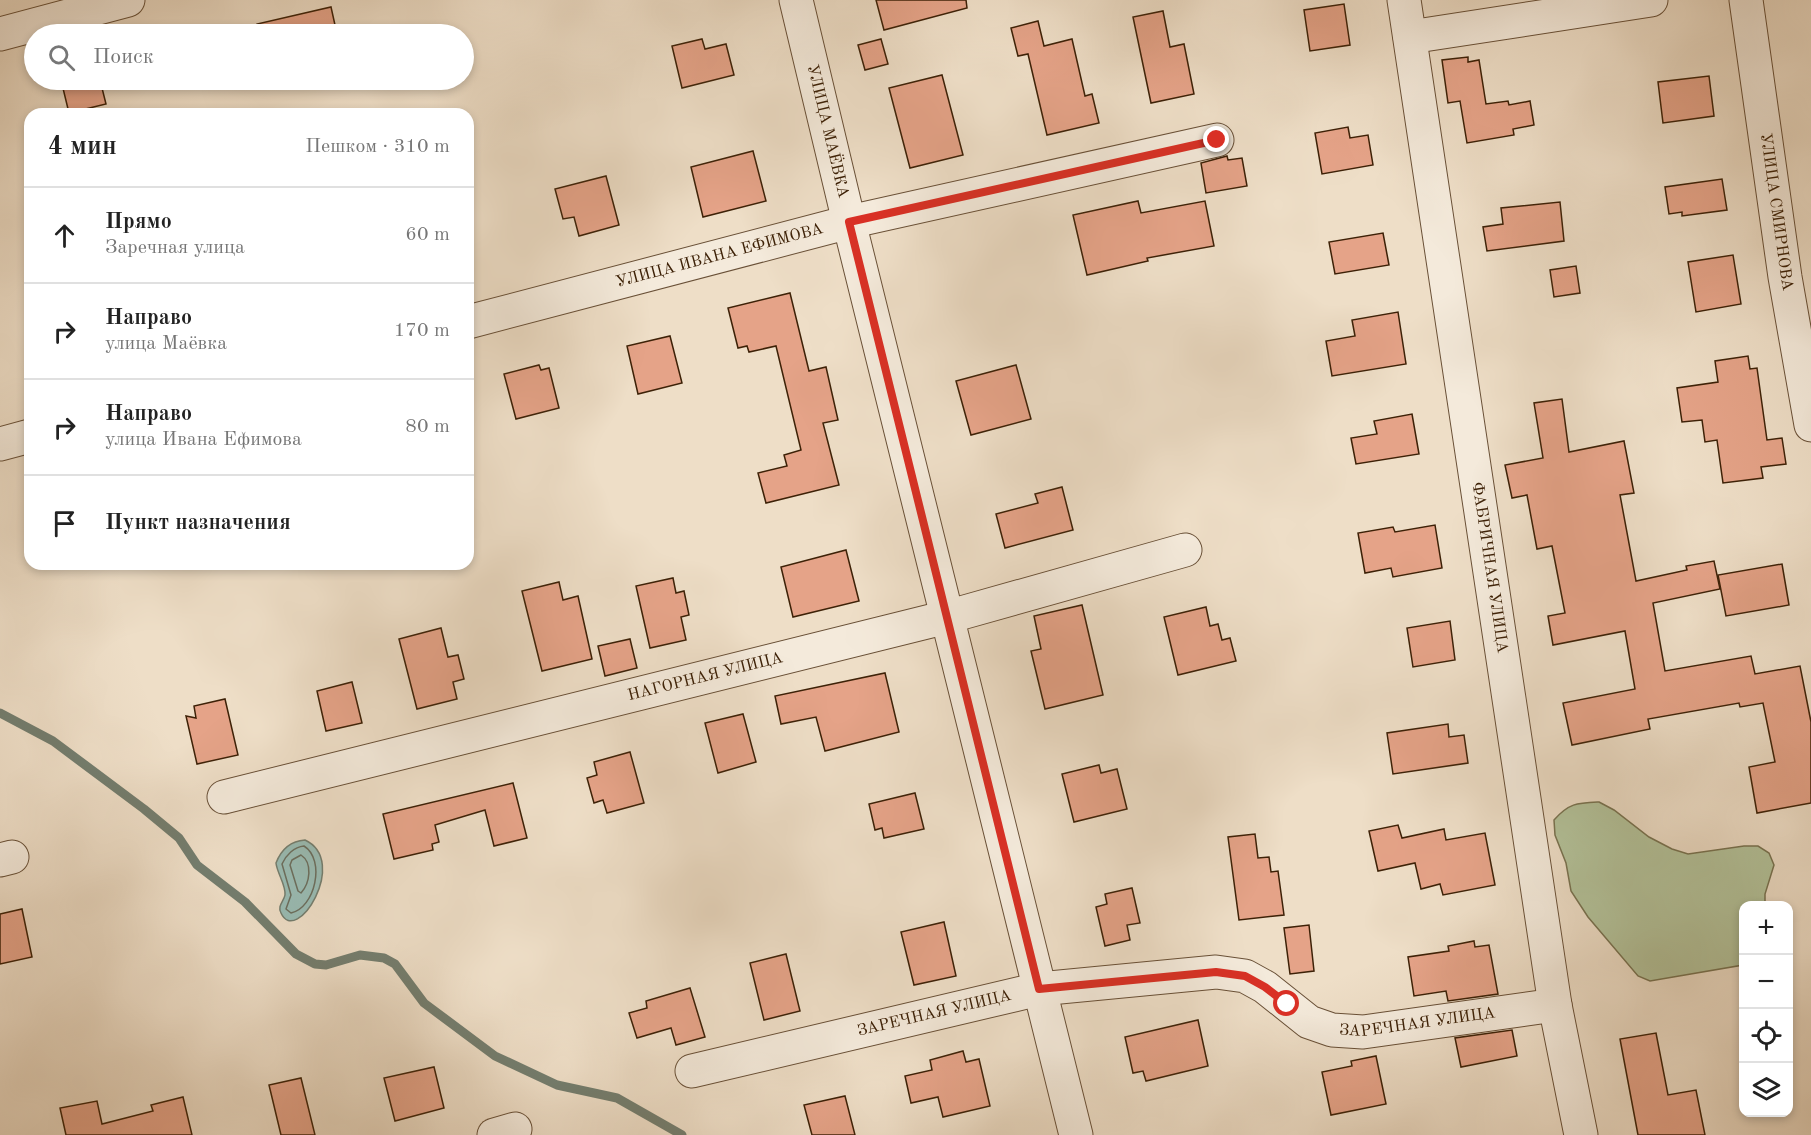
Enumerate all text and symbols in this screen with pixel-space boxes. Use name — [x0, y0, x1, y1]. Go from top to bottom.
search box — [24, 24, 474, 90]
icon: search — [45, 41, 78, 74]
text: Поиск — [93, 46, 154, 68]
street label: УЛИЦА МАЁВКА — [804, 63, 851, 200]
route end — [1203, 126, 1229, 152]
street label: УЛИЦА СМИРНОВА — [1757, 132, 1795, 292]
text: 4 мин — [48, 134, 117, 160]
text: Пешком · 310 m — [305, 137, 450, 157]
text: Прямо — [105, 211, 172, 233]
icon: ahead — [48, 219, 81, 252]
street label: УЛИЦА ИВАНА ЕФИМОВА — [614, 221, 825, 291]
text: 60 m — [405, 225, 450, 245]
text: Заречная улица — [105, 238, 245, 258]
text: Направо — [105, 307, 192, 329]
icon: right — [48, 315, 81, 348]
text: 170 m — [394, 321, 450, 341]
text: улица Маёвка — [105, 334, 227, 354]
text: Направо — [105, 403, 192, 425]
icon: right — [48, 411, 81, 444]
text: 80 m — [405, 417, 450, 437]
text: улица Ивана Ефимова — [105, 430, 302, 450]
street label: ФАБРИЧНАЯ УЛИЦА — [1469, 481, 1510, 654]
icon: arrive — [48, 507, 81, 540]
text: Пункт назначения — [105, 512, 291, 534]
street label: НАГОРНАЯ УЛИЦА — [626, 650, 785, 704]
map controls — [1739, 901, 1793, 1117]
button: + — [1739, 901, 1793, 955]
button: − — [1739, 955, 1793, 1009]
street label: ЗАРЕЧНАЯ УЛИЦА — [856, 988, 1013, 1040]
route start — [1273, 990, 1299, 1016]
street label: ЗАРЕЧНАЯ УЛИЦА — [1339, 1005, 1496, 1040]
button: locate — [1739, 1009, 1793, 1063]
button: layers — [1739, 1063, 1793, 1117]

